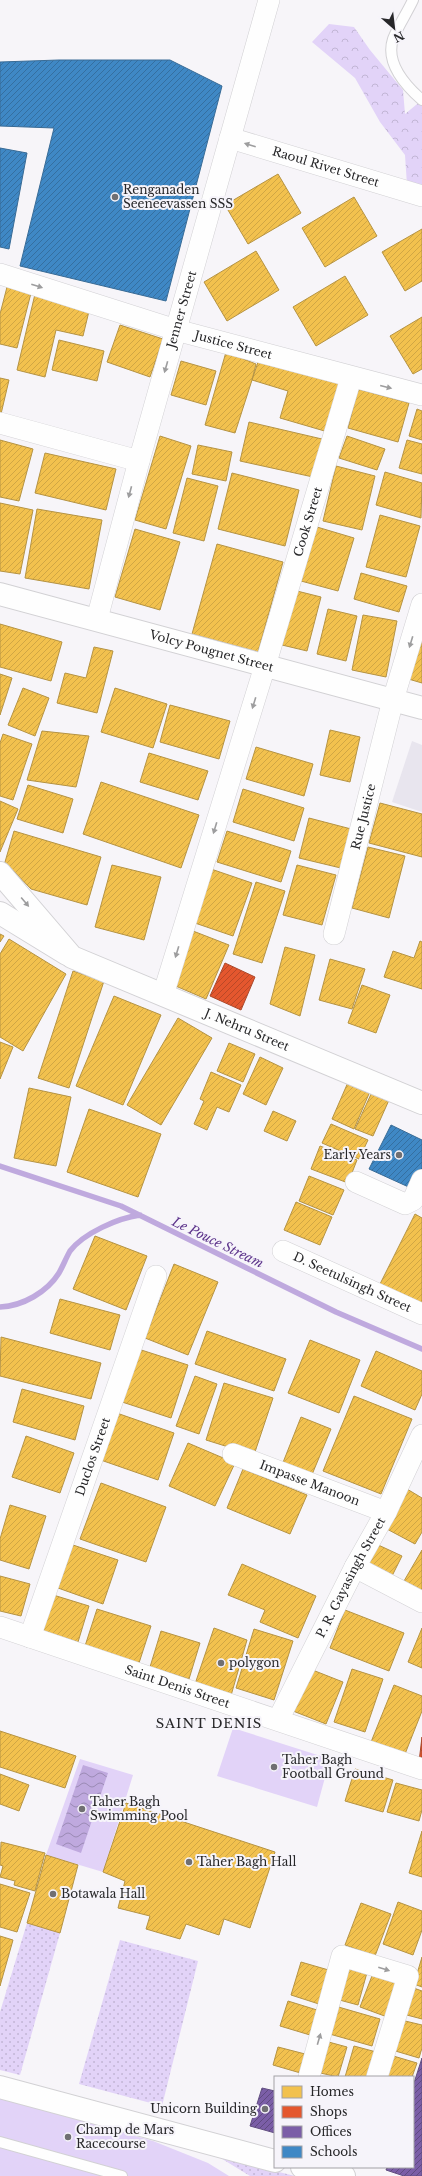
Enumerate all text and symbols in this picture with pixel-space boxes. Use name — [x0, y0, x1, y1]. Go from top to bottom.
north arrow — [374, 8, 414, 48]
text: N — [390, 28, 407, 46]
one-way arrow — [244, 142, 256, 148]
street label: Raoul Rivet Street — [271, 143, 382, 190]
place label: Renganaden Seeneevassen SSS — [123, 182, 233, 211]
marker: Renganaden Seeneevassen SSS — [110, 192, 120, 202]
street label: Jenner Street — [163, 268, 199, 352]
one-way arrow — [32, 283, 44, 289]
street label: Justice Street — [191, 327, 274, 362]
one-way arrow — [163, 361, 169, 373]
one-way arrow — [380, 384, 393, 390]
street label: Cook Street — [290, 484, 325, 558]
one-way arrow — [127, 486, 133, 499]
street label: Volcy Pougnet Street — [147, 626, 276, 675]
one-way arrow — [408, 636, 414, 648]
one-way arrow — [250, 698, 256, 710]
street label: Rue Justice — [348, 782, 379, 851]
one-way arrow — [212, 822, 218, 834]
one-way arrow — [21, 897, 30, 908]
one-way arrow — [173, 946, 179, 958]
street label: J. Nehru Street — [201, 1004, 292, 1054]
place label: Early Years — [323, 1147, 391, 1162]
marker: Early Years — [394, 1150, 404, 1160]
water label: Le Pouce Stream — [168, 1213, 266, 1272]
street label: D. Seetulsingh Street — [291, 1249, 414, 1315]
street label: Duclos Street — [72, 1415, 113, 1498]
street label: Impasse Manoon — [258, 1457, 362, 1508]
street label: P. R. Gayasingh Street — [313, 1514, 389, 1640]
place label: polygon — [229, 1655, 280, 1670]
marker: polygon — [216, 1658, 226, 1668]
street label: Saint Denis Street — [123, 1662, 232, 1711]
district label: SAINT DENIS — [156, 1715, 262, 1732]
place label: Taher Bagh Football Ground — [282, 1752, 384, 1781]
marker: Taher Bagh Football Ground — [269, 1762, 279, 1772]
place label: Taher Bagh Swimming Pool — [90, 1794, 188, 1823]
marker: Taher Bagh Swimming Pool — [77, 1804, 87, 1814]
place label: Taher Bagh Hall — [197, 1854, 296, 1869]
marker: Taher Bagh Hall — [184, 1857, 194, 1867]
place label: Botawala Hall — [61, 1886, 145, 1901]
marker: Botawala Hall — [48, 1889, 58, 1899]
one-way arrow — [378, 1966, 390, 1972]
one-way arrow — [316, 2033, 322, 2045]
legend — [274, 2076, 414, 2168]
text: Homes — [310, 2084, 354, 2099]
place label: Unicorn Building — [150, 2101, 258, 2116]
marker: Unicorn Building — [260, 2104, 270, 2114]
text: Shops — [310, 2104, 347, 2119]
place label: Champ de Mars Racecourse — [76, 2122, 174, 2151]
text: Offices — [310, 2124, 352, 2139]
marker: Champ de Mars Racecourse — [63, 2132, 73, 2142]
text: Schools — [310, 2144, 357, 2159]

